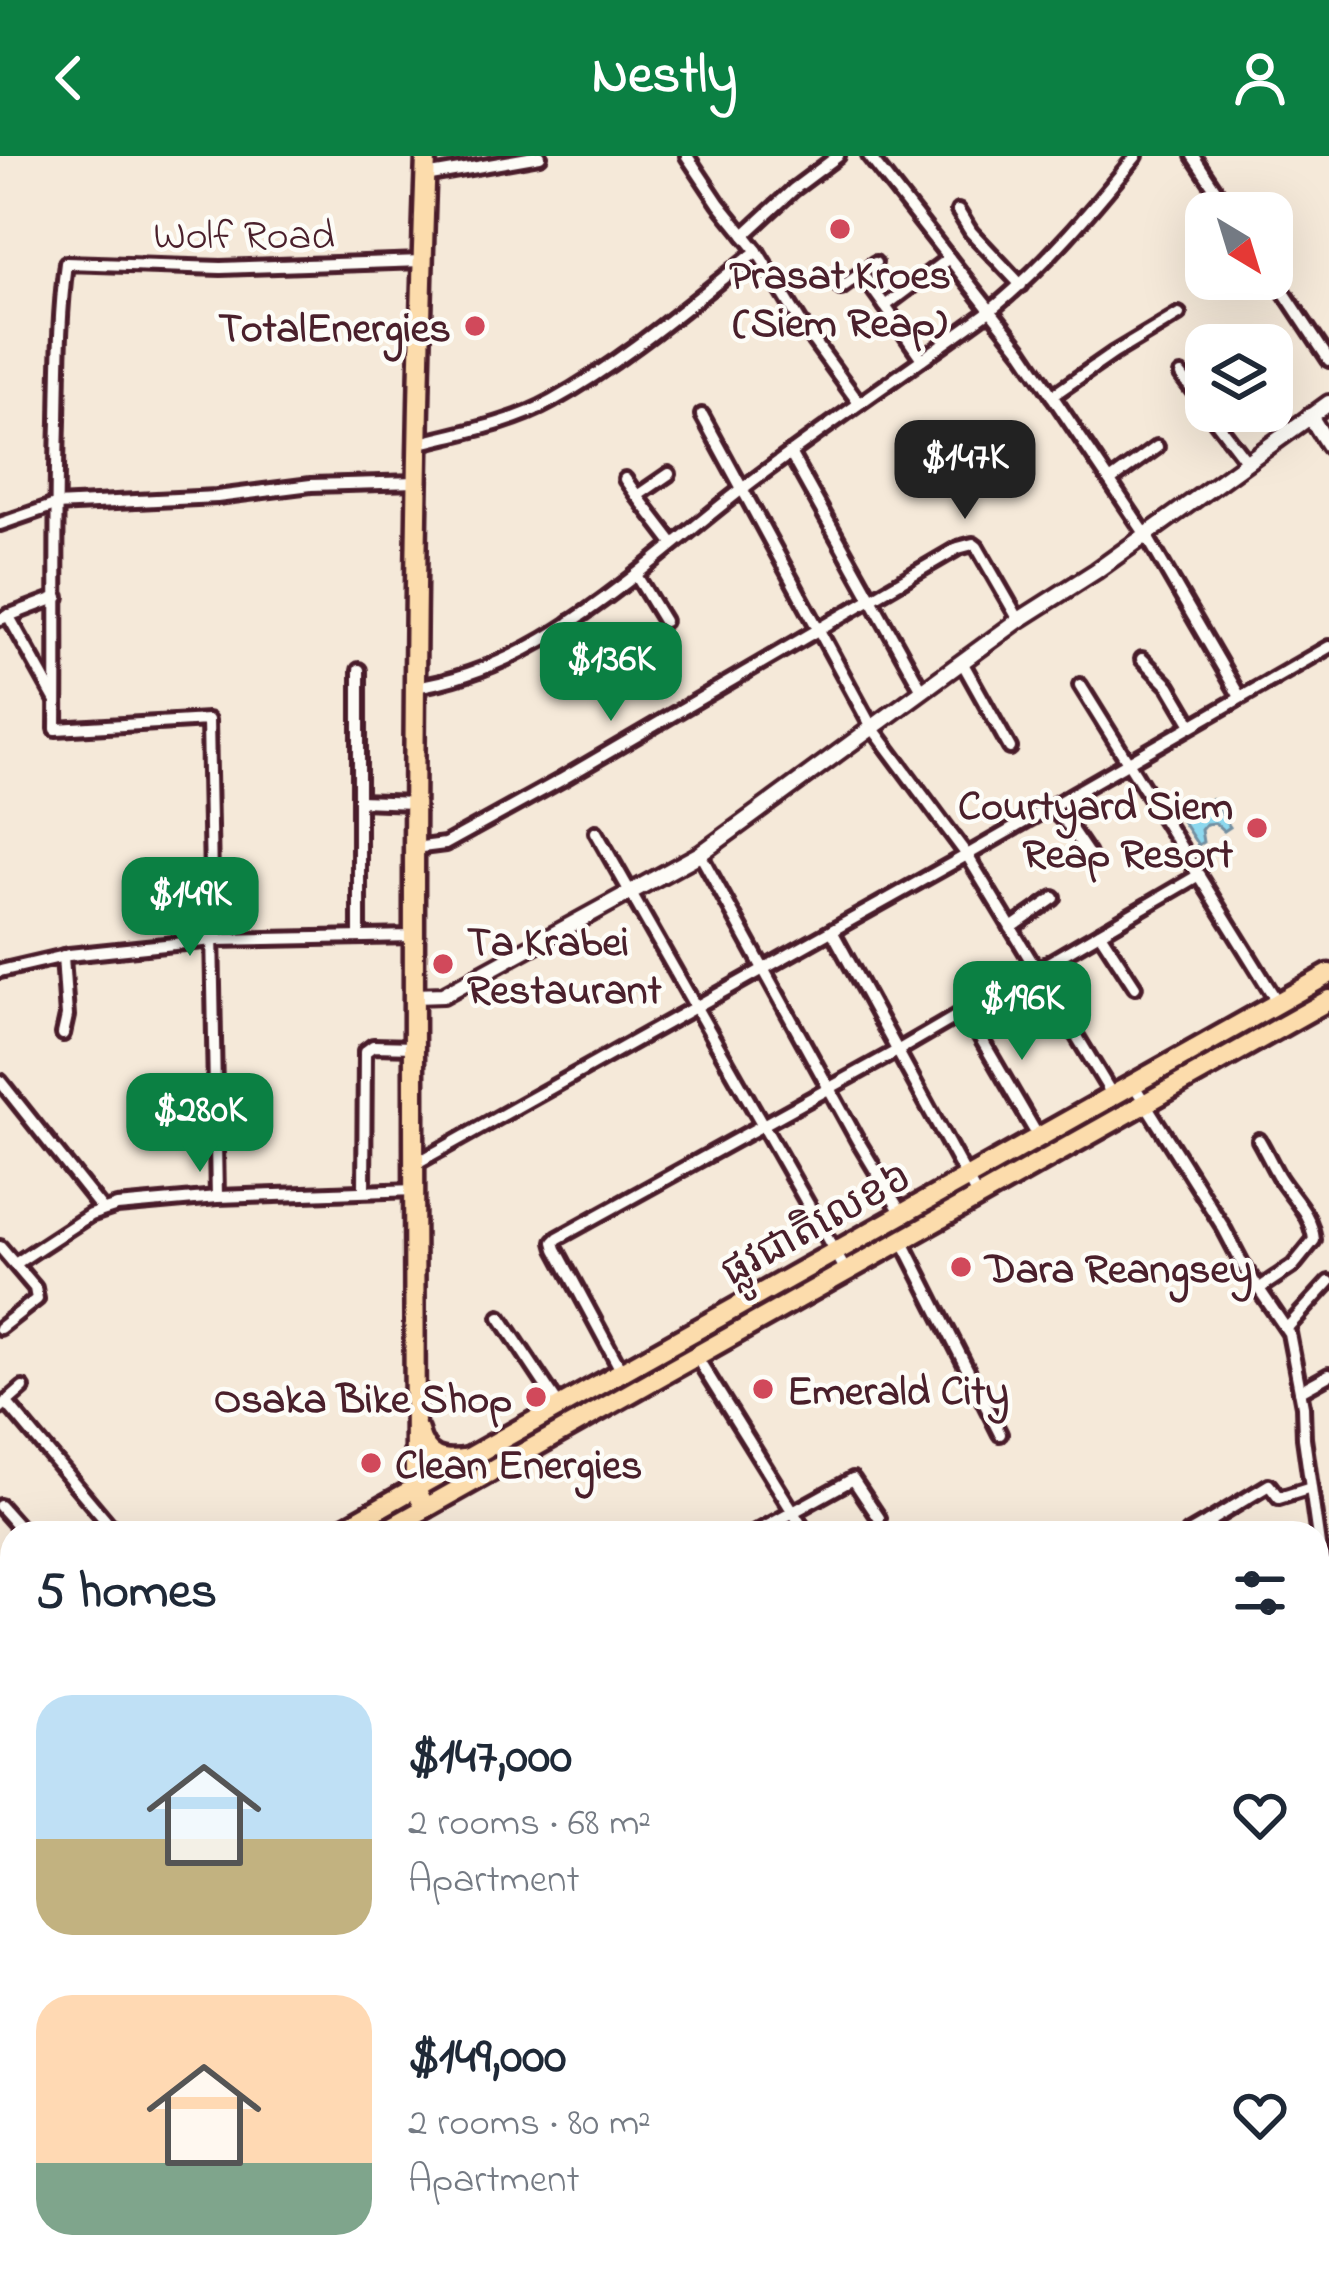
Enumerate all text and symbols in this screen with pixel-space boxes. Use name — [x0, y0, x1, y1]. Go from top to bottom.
text: Nestly — [592, 39, 737, 117]
icon: back — [36, 45, 102, 111]
icon: person — [1227, 45, 1293, 111]
north arrow — [1185, 192, 1293, 300]
map controls — [1185, 192, 1293, 432]
street label: Wolf Road — [153, 207, 335, 268]
marker: Prasat Kroes (Siem Reap) — [827, 216, 853, 242]
place label: Prasat Kroes (Siem Reap) — [729, 247, 951, 356]
place label: TotalEnergies — [218, 300, 451, 362]
marker: TotalEnergies — [462, 313, 488, 339]
button: layers — [1185, 324, 1293, 432]
pin: $147K — [881, 420, 1049, 522]
text: $147K — [921, 430, 1009, 487]
pin: $136K — [527, 622, 695, 724]
text: $136K — [567, 632, 655, 689]
place label: Courtyard Siem Reap Resort — [958, 778, 1234, 887]
marker: Courtyard Siem Reap Resort — [1244, 815, 1270, 841]
pin: $149K — [106, 857, 274, 959]
text: $149K — [149, 867, 231, 924]
place label: Ta Krabei Restaurant — [467, 914, 663, 1023]
marker: Ta Krabei Restaurant — [430, 951, 456, 977]
pin: $196K — [938, 961, 1106, 1063]
text: $196K — [980, 971, 1064, 1028]
pin: $280K — [116, 1073, 284, 1175]
text: $280K — [153, 1083, 247, 1140]
street label: ផ្លូវជាតិលេខ៦ — [710, 1148, 925, 1306]
place label: Dara Reangsey — [983, 1241, 1253, 1303]
marker: Dara Reangsey — [948, 1254, 974, 1280]
place label: Emerald City — [787, 1363, 1009, 1424]
place label: Osaka Bike Shop — [214, 1371, 512, 1432]
marker: Emerald City — [750, 1376, 776, 1402]
marker: Osaka Bike Shop — [523, 1384, 549, 1410]
place label: Clean Energies — [395, 1437, 642, 1499]
marker: Clean Energies — [358, 1450, 384, 1476]
text: 5 homes — [36, 1556, 217, 1631]
icon: filters — [1227, 1560, 1293, 1626]
text: $147,000 — [408, 1721, 572, 1796]
icon: home — [132, 1743, 276, 1887]
icon: heart — [1227, 1782, 1293, 1848]
text: 2 rooms · 68 m² — [408, 1796, 651, 1853]
text: Apartment — [408, 1853, 580, 1910]
text: $149,000 — [408, 2021, 566, 2096]
icon: home — [132, 2043, 276, 2187]
icon: heart — [1227, 2082, 1293, 2148]
text: 2 rooms · 80 m² — [408, 2096, 651, 2153]
text: Apartment — [408, 2153, 580, 2210]

